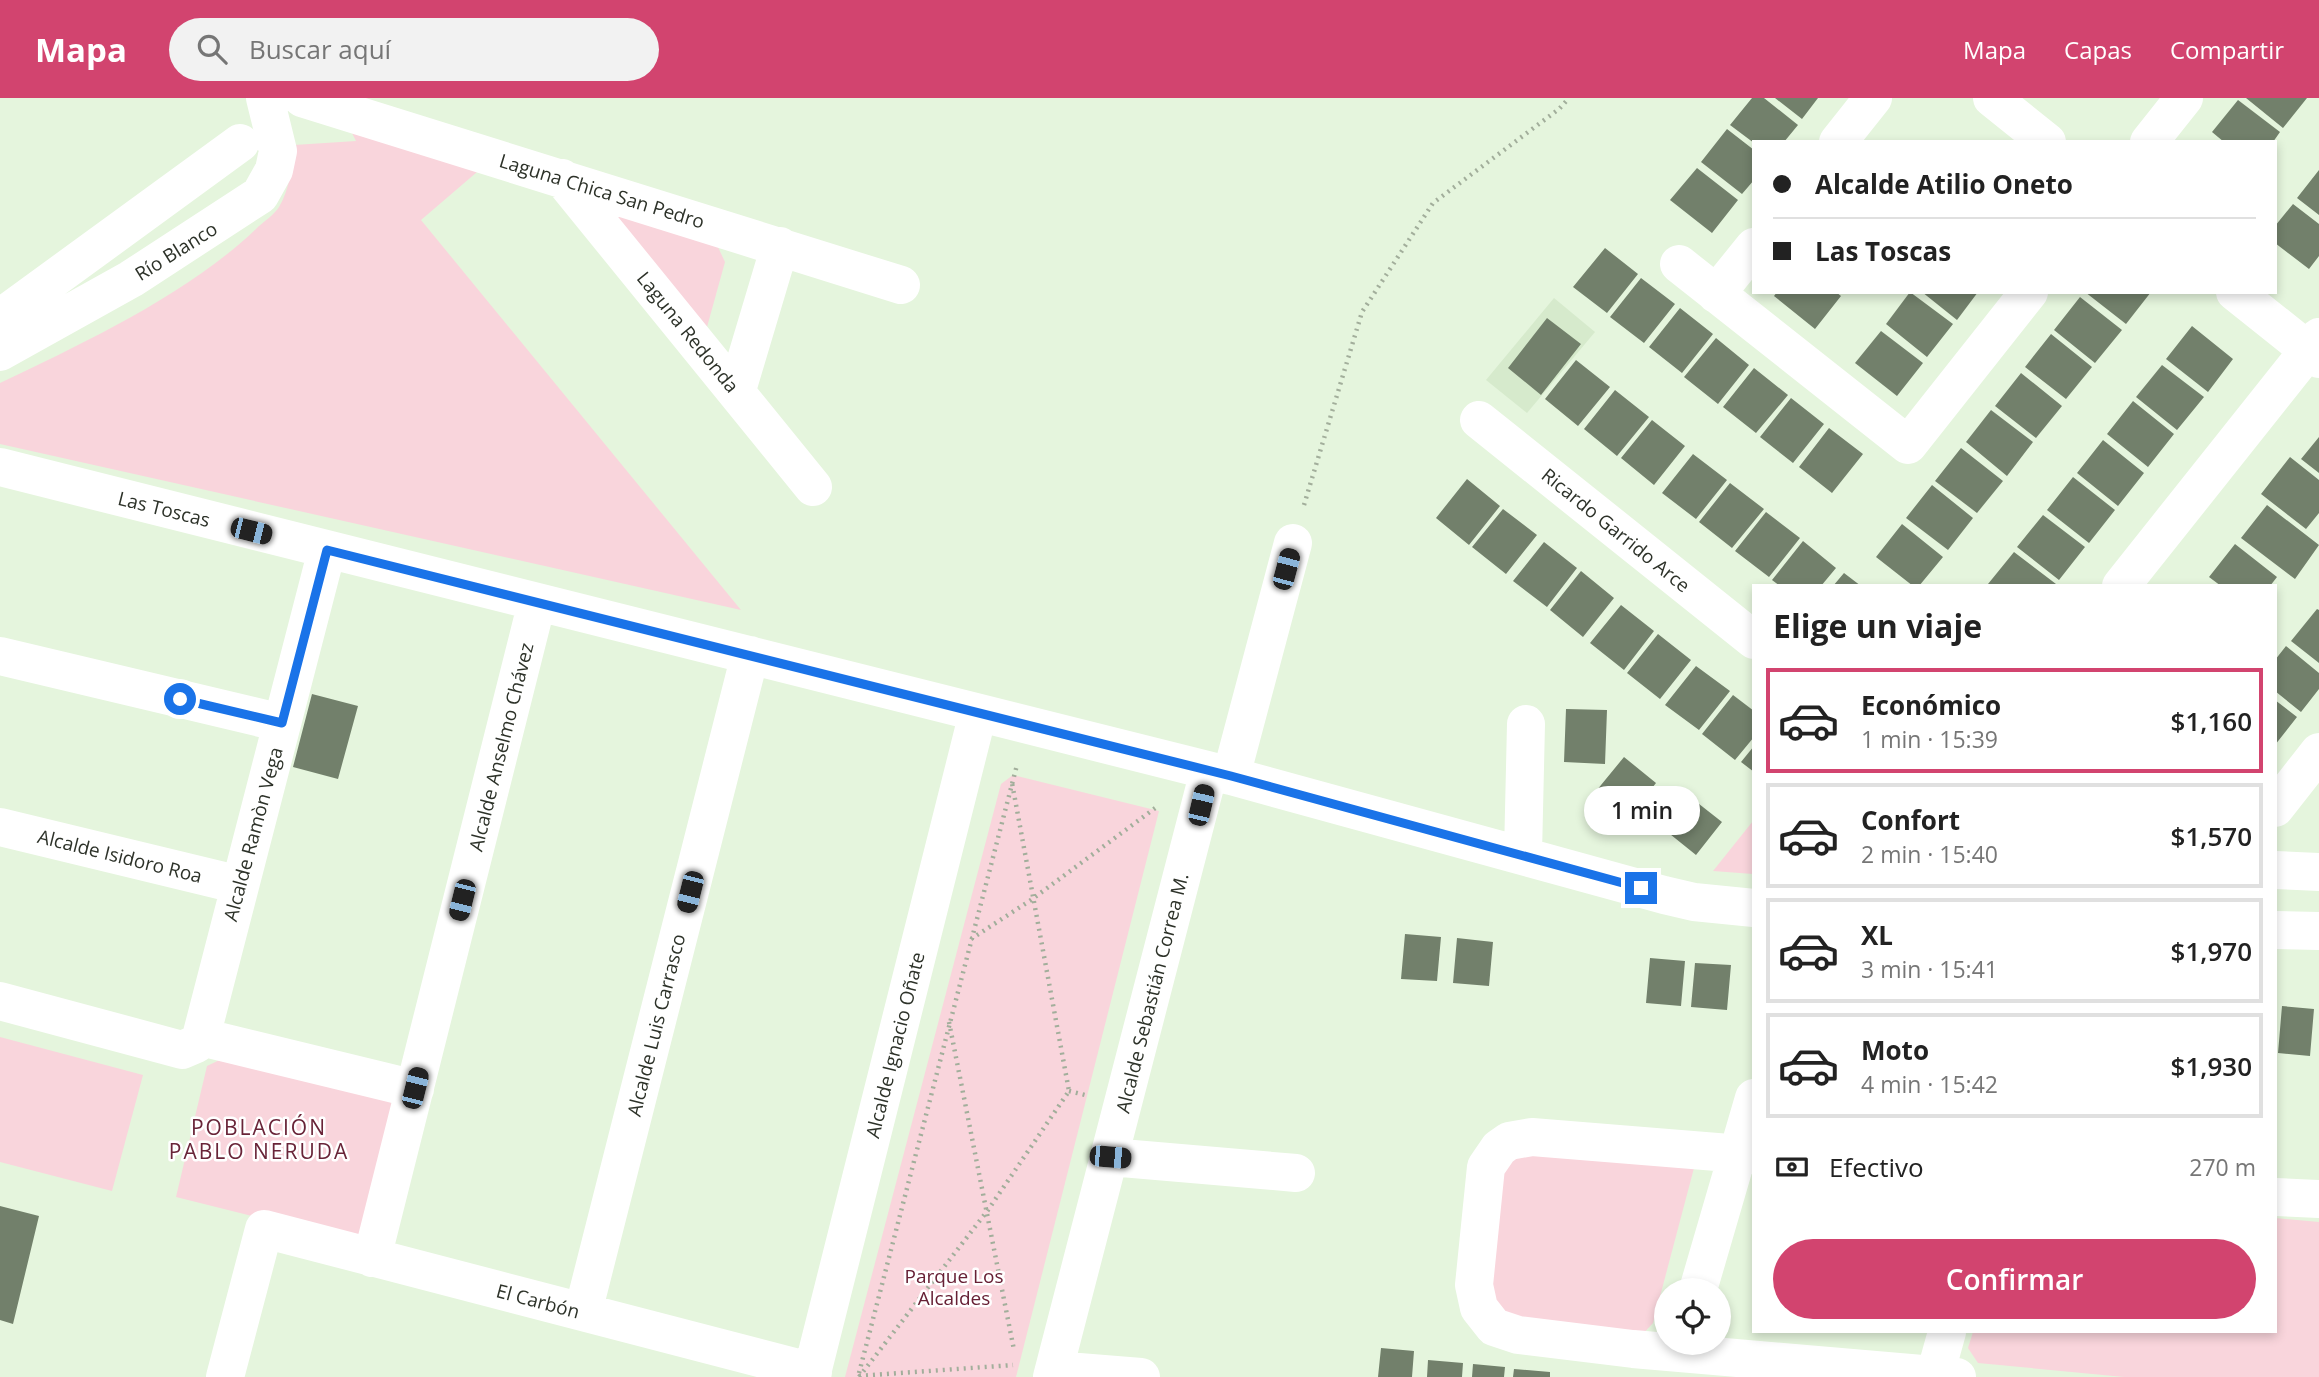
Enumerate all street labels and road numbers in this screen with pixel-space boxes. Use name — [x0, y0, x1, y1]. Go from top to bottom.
street label: Laguna Chica San Pedro — [496, 147, 708, 235]
street label: Río Blanco — [130, 215, 222, 287]
street label: Laguna Redonda — [631, 266, 745, 398]
street label: Ricardo Garrido Arce — [1536, 462, 1696, 598]
street label: Las Toscas — [115, 485, 213, 533]
street label: Alcalde Anselmo Chávez — [463, 640, 540, 854]
street label: Alcalde Ramòn Vega — [217, 744, 289, 924]
street label: Alcalde Isidoro Roa — [35, 823, 205, 889]
street label: Alcalde Sebastián Correa M. — [1110, 870, 1194, 1116]
street label: Alcalde Luis Carrasco — [621, 931, 691, 1119]
street label: Alcalde Ignacio Oñate — [859, 949, 931, 1141]
street label: El Carbón — [493, 1277, 583, 1325]

